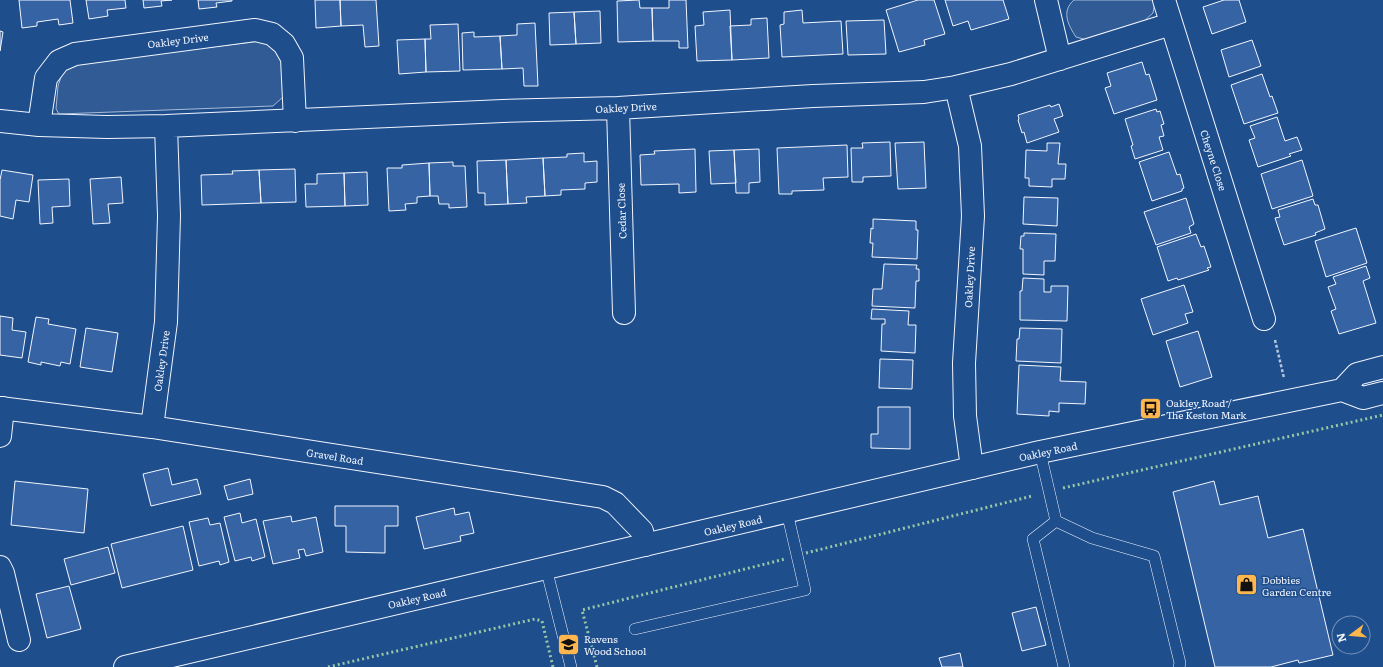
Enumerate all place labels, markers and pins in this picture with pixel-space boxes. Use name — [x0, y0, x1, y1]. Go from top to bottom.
bus stop icon: Oakley Road / The Keston Mark — [1137, 395, 1163, 421]
place label: Oakley Road / The Keston Mark — [1166, 395, 1247, 422]
shop icon: Dobbies Garden Centre — [1233, 572, 1259, 598]
place label: Dobbies Garden Centre — [1262, 572, 1331, 599]
school or university icon: Ravens Wood School — [556, 631, 582, 657]
place label: Ravens Wood School — [584, 631, 647, 658]

